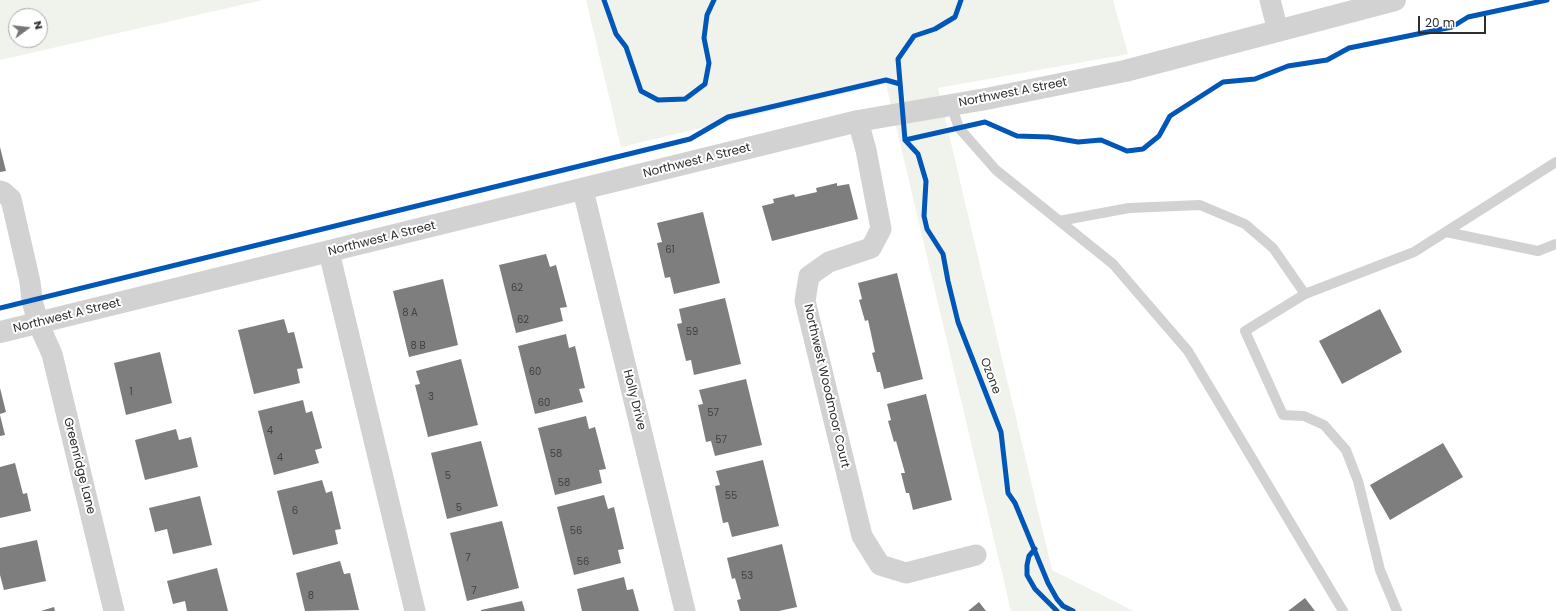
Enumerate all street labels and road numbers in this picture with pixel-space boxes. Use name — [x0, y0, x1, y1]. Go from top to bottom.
street label: Northwest A Street — [958, 75, 1068, 111]
street label: Northwest A Street — [642, 141, 752, 181]
street label: Northwest A Street — [327, 219, 437, 259]
street label: Northwest A Street — [12, 296, 122, 336]
street label: Northwest Woodmoor Court — [800, 303, 852, 469]
street label: Ozone — [977, 356, 1003, 396]
street label: Holly Drive — [620, 368, 648, 432]
street label: Greenridge Lane — [60, 416, 98, 516]

